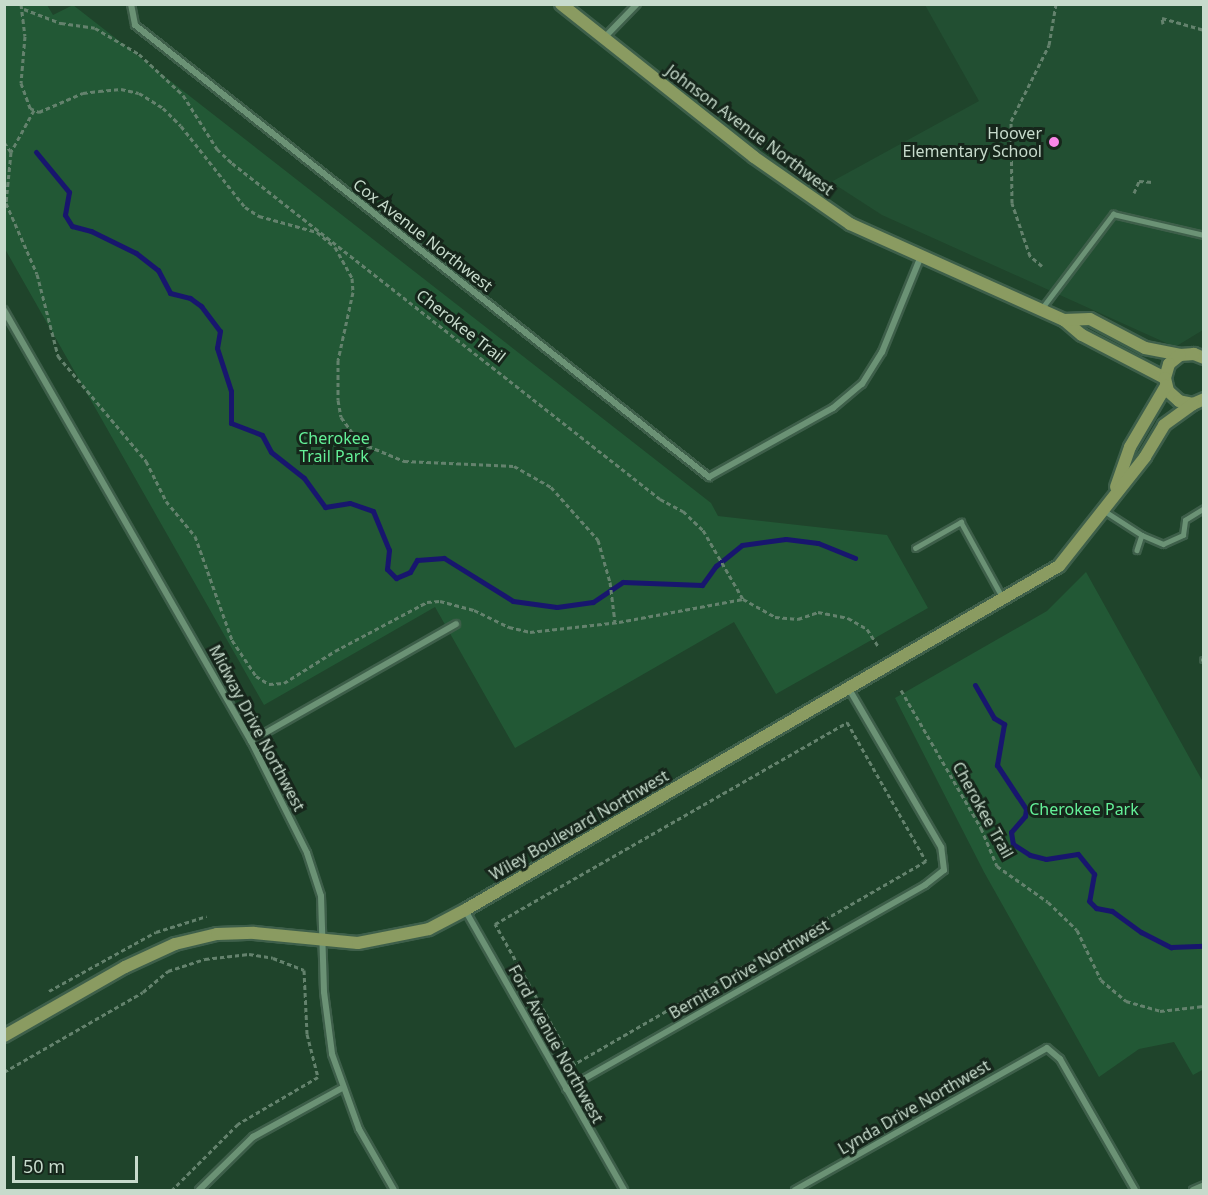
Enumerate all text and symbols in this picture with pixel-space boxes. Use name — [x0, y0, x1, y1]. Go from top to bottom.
street label: Johnson Avenue Northwest — [662, 61, 838, 199]
place label: Hoover Elementary School — [903, 123, 1042, 161]
marker: Hoover Elementary School — [1047, 135, 1061, 149]
street label: Cox Avenue Northwest — [349, 175, 497, 295]
street label: Cherokee Trail — [413, 285, 509, 367]
park label: Cherokee Trail Park — [298, 428, 370, 466]
street label: Midway Drive Northwest — [205, 642, 309, 814]
street label: Cherokee Trail — [949, 758, 1017, 862]
street label: Wiley Boulevard Northwest — [486, 766, 672, 884]
park label: Cherokee Park — [1029, 799, 1139, 819]
street label: Bernita Drive Northwest — [665, 915, 833, 1023]
street label: Ford Avenue Northwest — [505, 962, 607, 1126]
street label: Lynda Drive Northwest — [835, 1056, 993, 1158]
scale bar — [15, 1144, 141, 1182]
text: 50 m — [23, 1154, 65, 1178]

